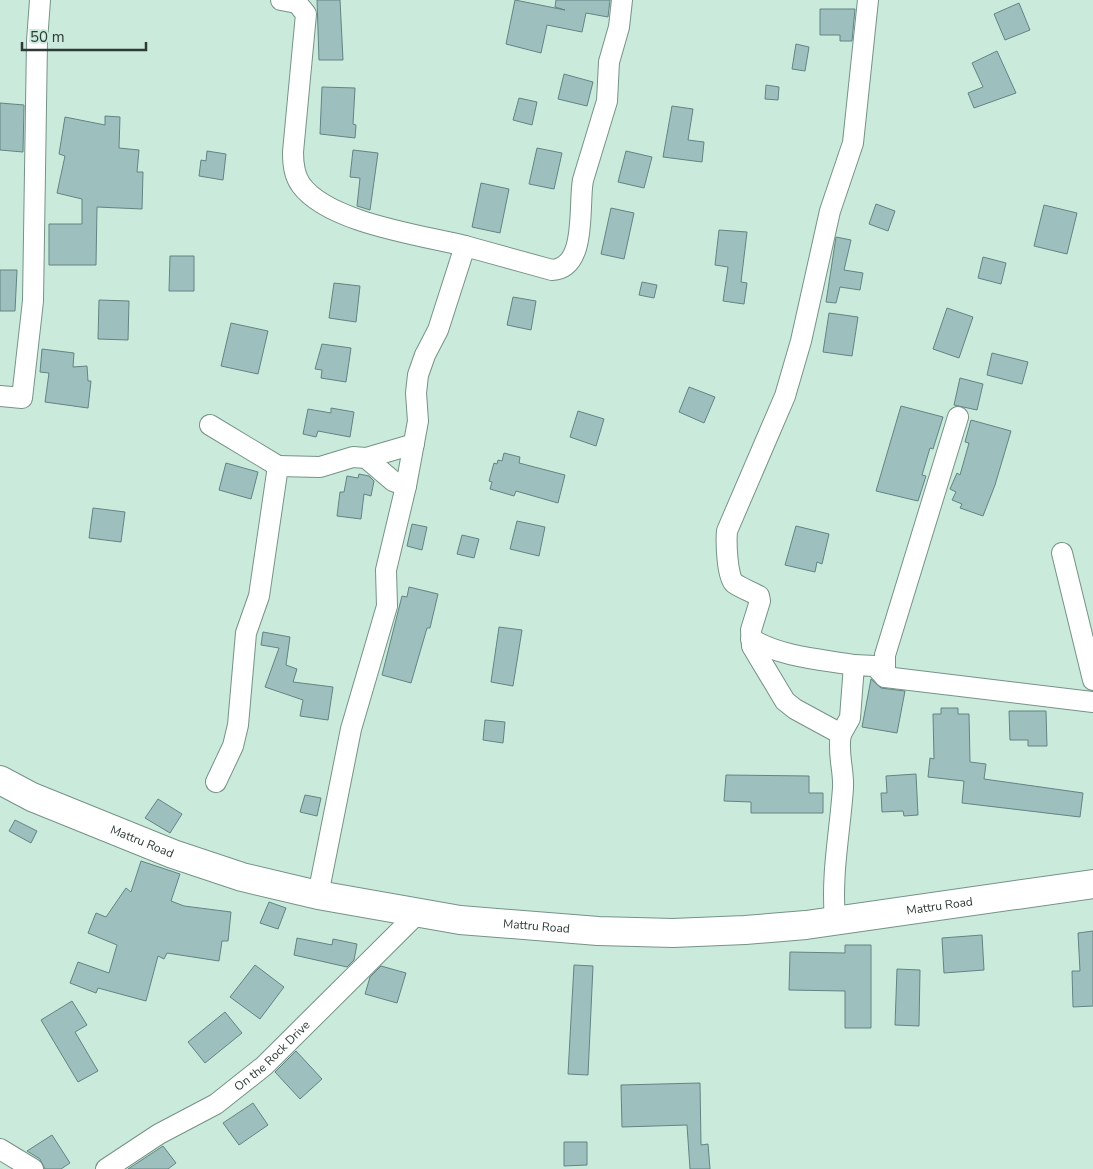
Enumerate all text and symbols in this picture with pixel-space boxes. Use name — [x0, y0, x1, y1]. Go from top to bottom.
scale bar — [22, 20, 146, 52]
text: 50 m — [30, 27, 65, 47]
street label: Mattru Road — [108, 822, 176, 861]
street label: Mattru Road — [905, 893, 974, 919]
street label: Mattru Road — [502, 915, 570, 937]
street label: On the Rock Drive — [231, 1017, 313, 1095]

